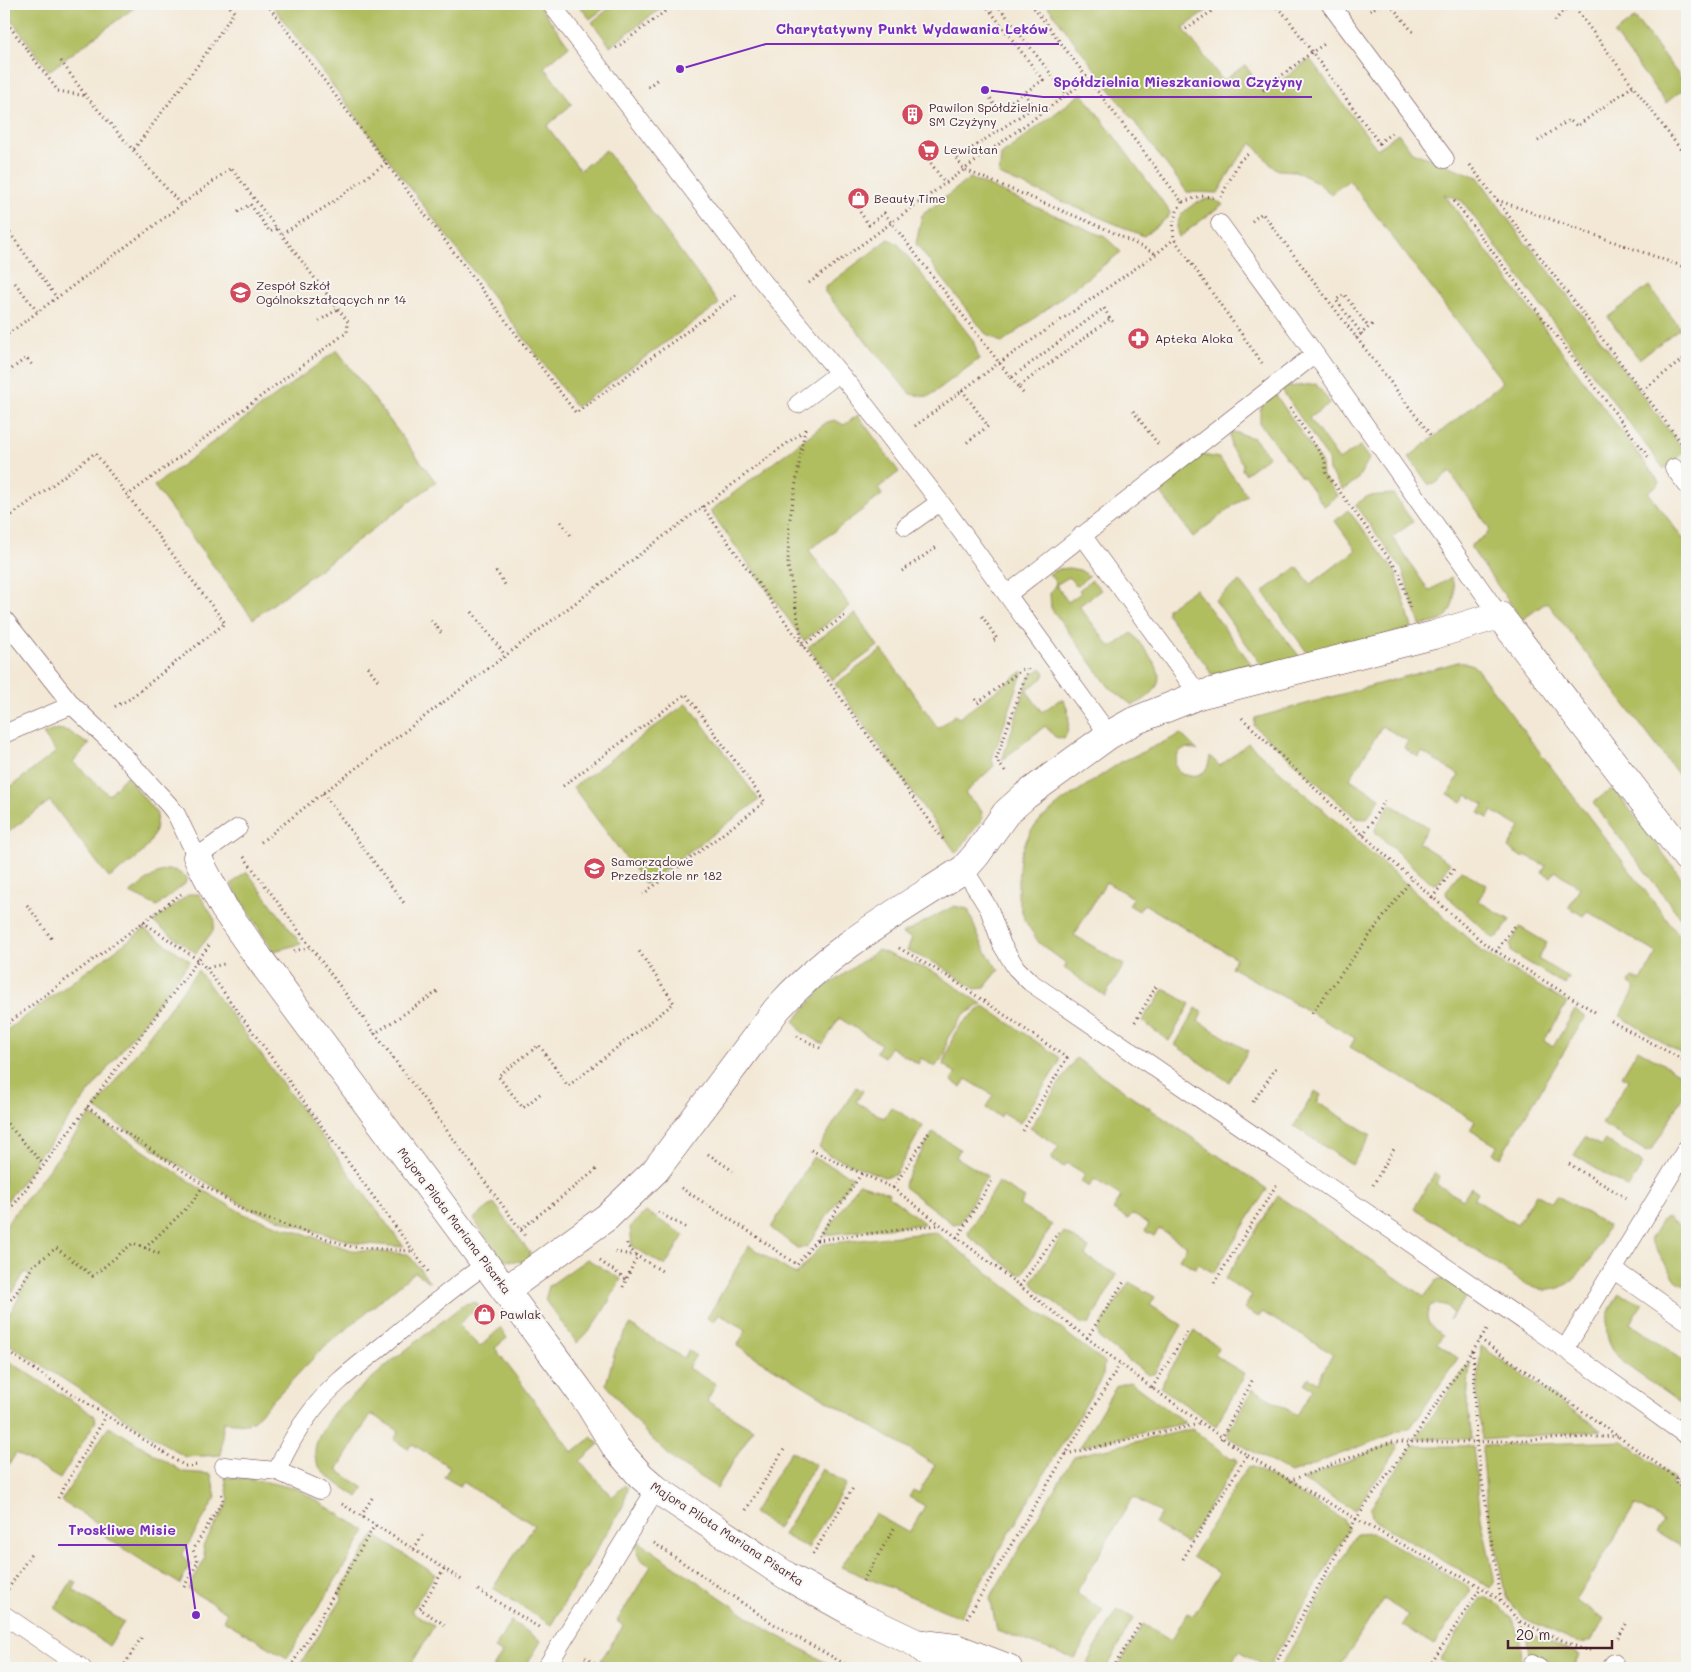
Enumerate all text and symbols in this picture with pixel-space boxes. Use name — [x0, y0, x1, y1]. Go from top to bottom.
callout: Charytatywny Punkt Wydawania Leków — [766, 15, 1059, 44]
text: Charytatywny Punkt Wydawania Leków — [776, 19, 1048, 38]
callout: Spółdzielnia Mieszkaniowa Czyżyny — [1043, 68, 1312, 97]
text: Spółdzielnia Mieszkaniowa Czyżyny — [1053, 72, 1303, 91]
place label: Pawilon Spółdzielnia SM Czyżyny — [929, 99, 1049, 129]
building icon: Pawilon Spółdzielnia SM Czyżyny — [901, 103, 925, 127]
supermarket icon: Lewiatan — [916, 138, 940, 162]
place label: Lewiatan — [944, 141, 998, 157]
shop icon: Beauty Time — [846, 187, 870, 211]
place label: Beauty Time — [874, 190, 946, 206]
place label: Zespół Szkół Ogólnokształcących nr 14 — [256, 277, 406, 307]
school or university icon: Zespół Szkół Ogólnokształcących nr 14 — [228, 281, 252, 305]
pharmacy icon: Apteka Aloka — [1127, 327, 1151, 351]
place label: Apteka Aloka — [1155, 330, 1233, 346]
place label: Samorządowe Przedszkole nr 182 — [611, 853, 722, 883]
school or university icon: Samorządowe Przedszkole nr 182 — [583, 857, 607, 881]
street label: Majora Pilota Mariana Pisarka — [394, 1144, 515, 1297]
shop icon: Pawlak — [472, 1303, 496, 1327]
place label: Pawlak — [500, 1306, 541, 1322]
street label: Majora Pilota Mariana Pisarka — [648, 1478, 807, 1589]
callout: Troskliwe Misie — [58, 1516, 186, 1545]
text: Troskliwe Misie — [68, 1520, 176, 1539]
scale bar — [1508, 1617, 1612, 1649]
text: 20 m — [1516, 1624, 1550, 1644]

